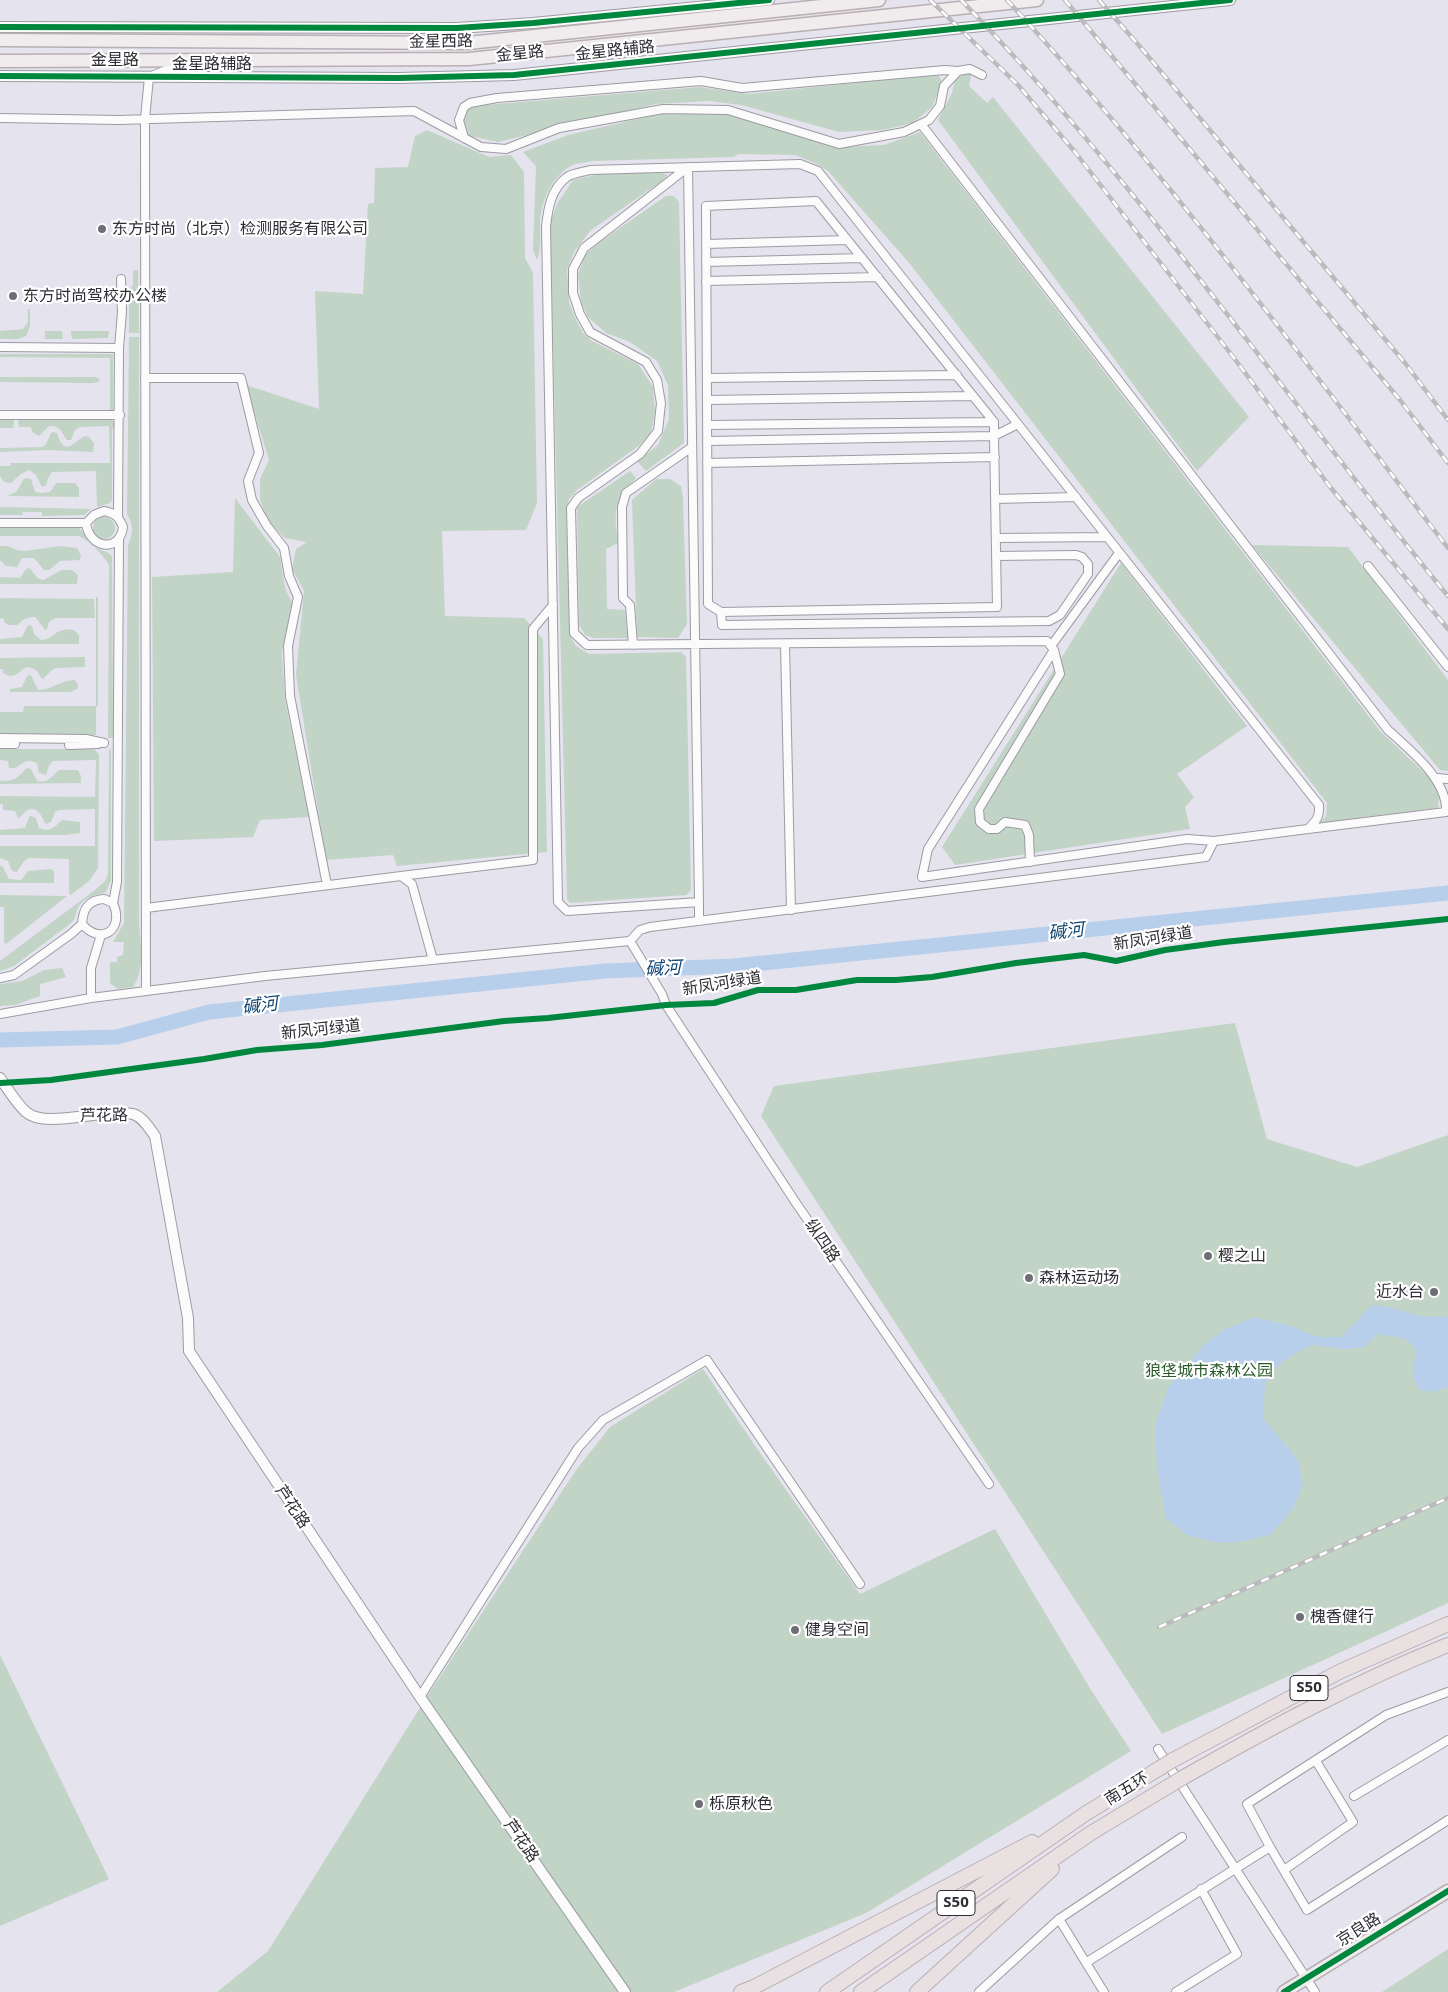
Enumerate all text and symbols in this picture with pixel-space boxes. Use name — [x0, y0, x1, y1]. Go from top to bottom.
street label: 金星西路 — [409, 32, 473, 52]
street label: 金星路辅路 — [574, 37, 656, 65]
street label: 金星路 — [495, 42, 545, 66]
street label: 金星路 — [91, 50, 139, 70]
street label: 金星路辅路 — [172, 54, 252, 74]
place label: 东方时尚（北京）检测服务有限公司 — [112, 219, 368, 239]
marker: 东方时尚（北京）检测服务有限公司 — [96, 223, 108, 235]
place label: 东方时尚驾校办公楼 — [23, 286, 167, 306]
marker: 东方时尚驾校办公楼 — [7, 290, 19, 302]
water label: 碱河 — [1047, 919, 1085, 945]
street label: 新凤河绿道 — [1112, 923, 1194, 955]
water label: 碱河 — [645, 958, 681, 980]
street label: 新凤河绿道 — [681, 968, 763, 1000]
water label: 碱河 — [241, 993, 279, 1019]
street label: 新凤河绿道 — [280, 1016, 362, 1044]
street label: 芦花路 — [80, 1106, 128, 1126]
street label: 纵四路 — [801, 1216, 843, 1266]
place label: 樱之山 — [1218, 1246, 1266, 1266]
marker: 樱之山 — [1202, 1250, 1214, 1262]
place label: 森林运动场 — [1039, 1268, 1119, 1288]
marker: 森林运动场 — [1023, 1272, 1035, 1284]
place label: 近水台 — [1376, 1282, 1424, 1302]
marker: 近水台 — [1428, 1286, 1440, 1298]
park label: 狼垡城市森林公园 — [1145, 1361, 1273, 1381]
street label: 芦花路 — [271, 1482, 313, 1532]
place label: 槐香健行 — [1310, 1607, 1374, 1627]
marker: 槐香健行 — [1294, 1611, 1306, 1623]
place label: 健身空间 — [805, 1620, 869, 1640]
marker: 健身空间 — [789, 1624, 801, 1636]
road number: S50 — [1290, 1676, 1328, 1700]
street label: 南五环 — [1102, 1768, 1152, 1810]
place label: 栎原秋色 — [709, 1794, 773, 1814]
marker: 栎原秋色 — [693, 1798, 705, 1810]
street label: 芦花路 — [499, 1816, 543, 1866]
road number: S50 — [937, 1890, 975, 1916]
street label: 京良路 — [1334, 1909, 1384, 1951]

